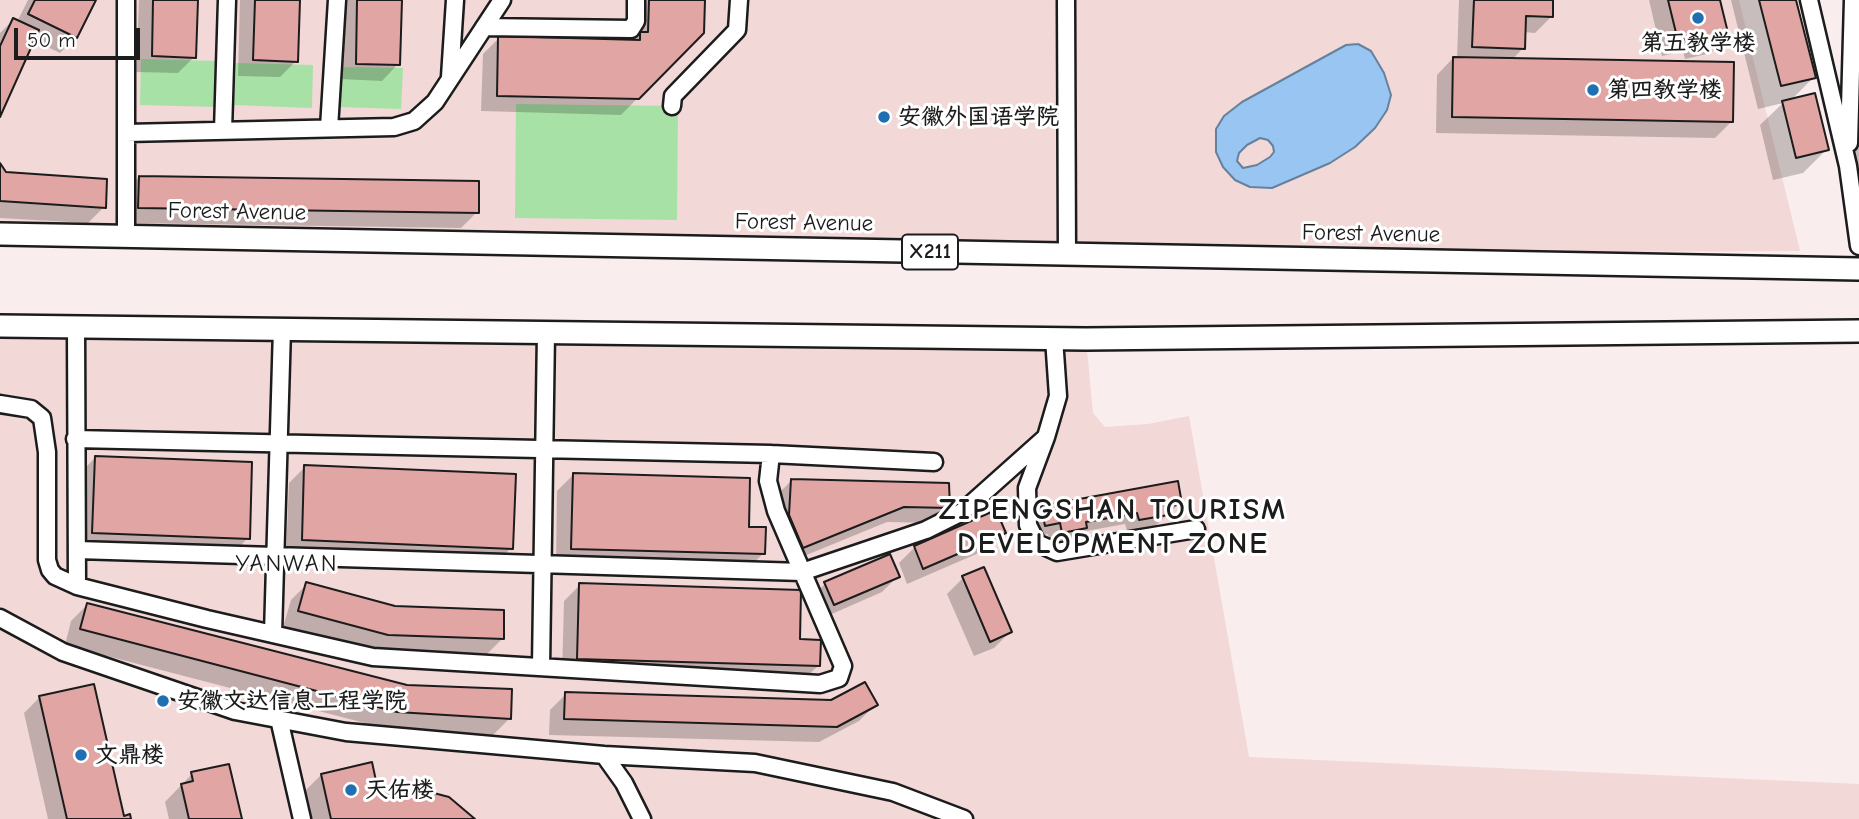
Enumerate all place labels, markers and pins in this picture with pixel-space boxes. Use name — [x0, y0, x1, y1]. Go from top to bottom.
marker: 第五教学楼 — [1690, 10, 1706, 26]
place label: 第五教学楼 — [1641, 29, 1755, 57]
place label: 第四教学楼 — [1607, 76, 1722, 104]
marker: 第四教学楼 — [1585, 82, 1601, 98]
place label: 安徽外国语学院 — [898, 103, 1059, 131]
marker: 安徽外国语学院 — [876, 109, 892, 125]
place label: 安徽文达信息工程学院 — [177, 687, 407, 715]
marker: 安徽文达信息工程学院 — [155, 693, 171, 709]
place label: 文鼎楼 — [95, 741, 164, 769]
marker: 文鼎楼 — [73, 747, 89, 763]
place label: 天佑楼 — [365, 776, 434, 804]
marker: 天佑楼 — [343, 782, 359, 798]

